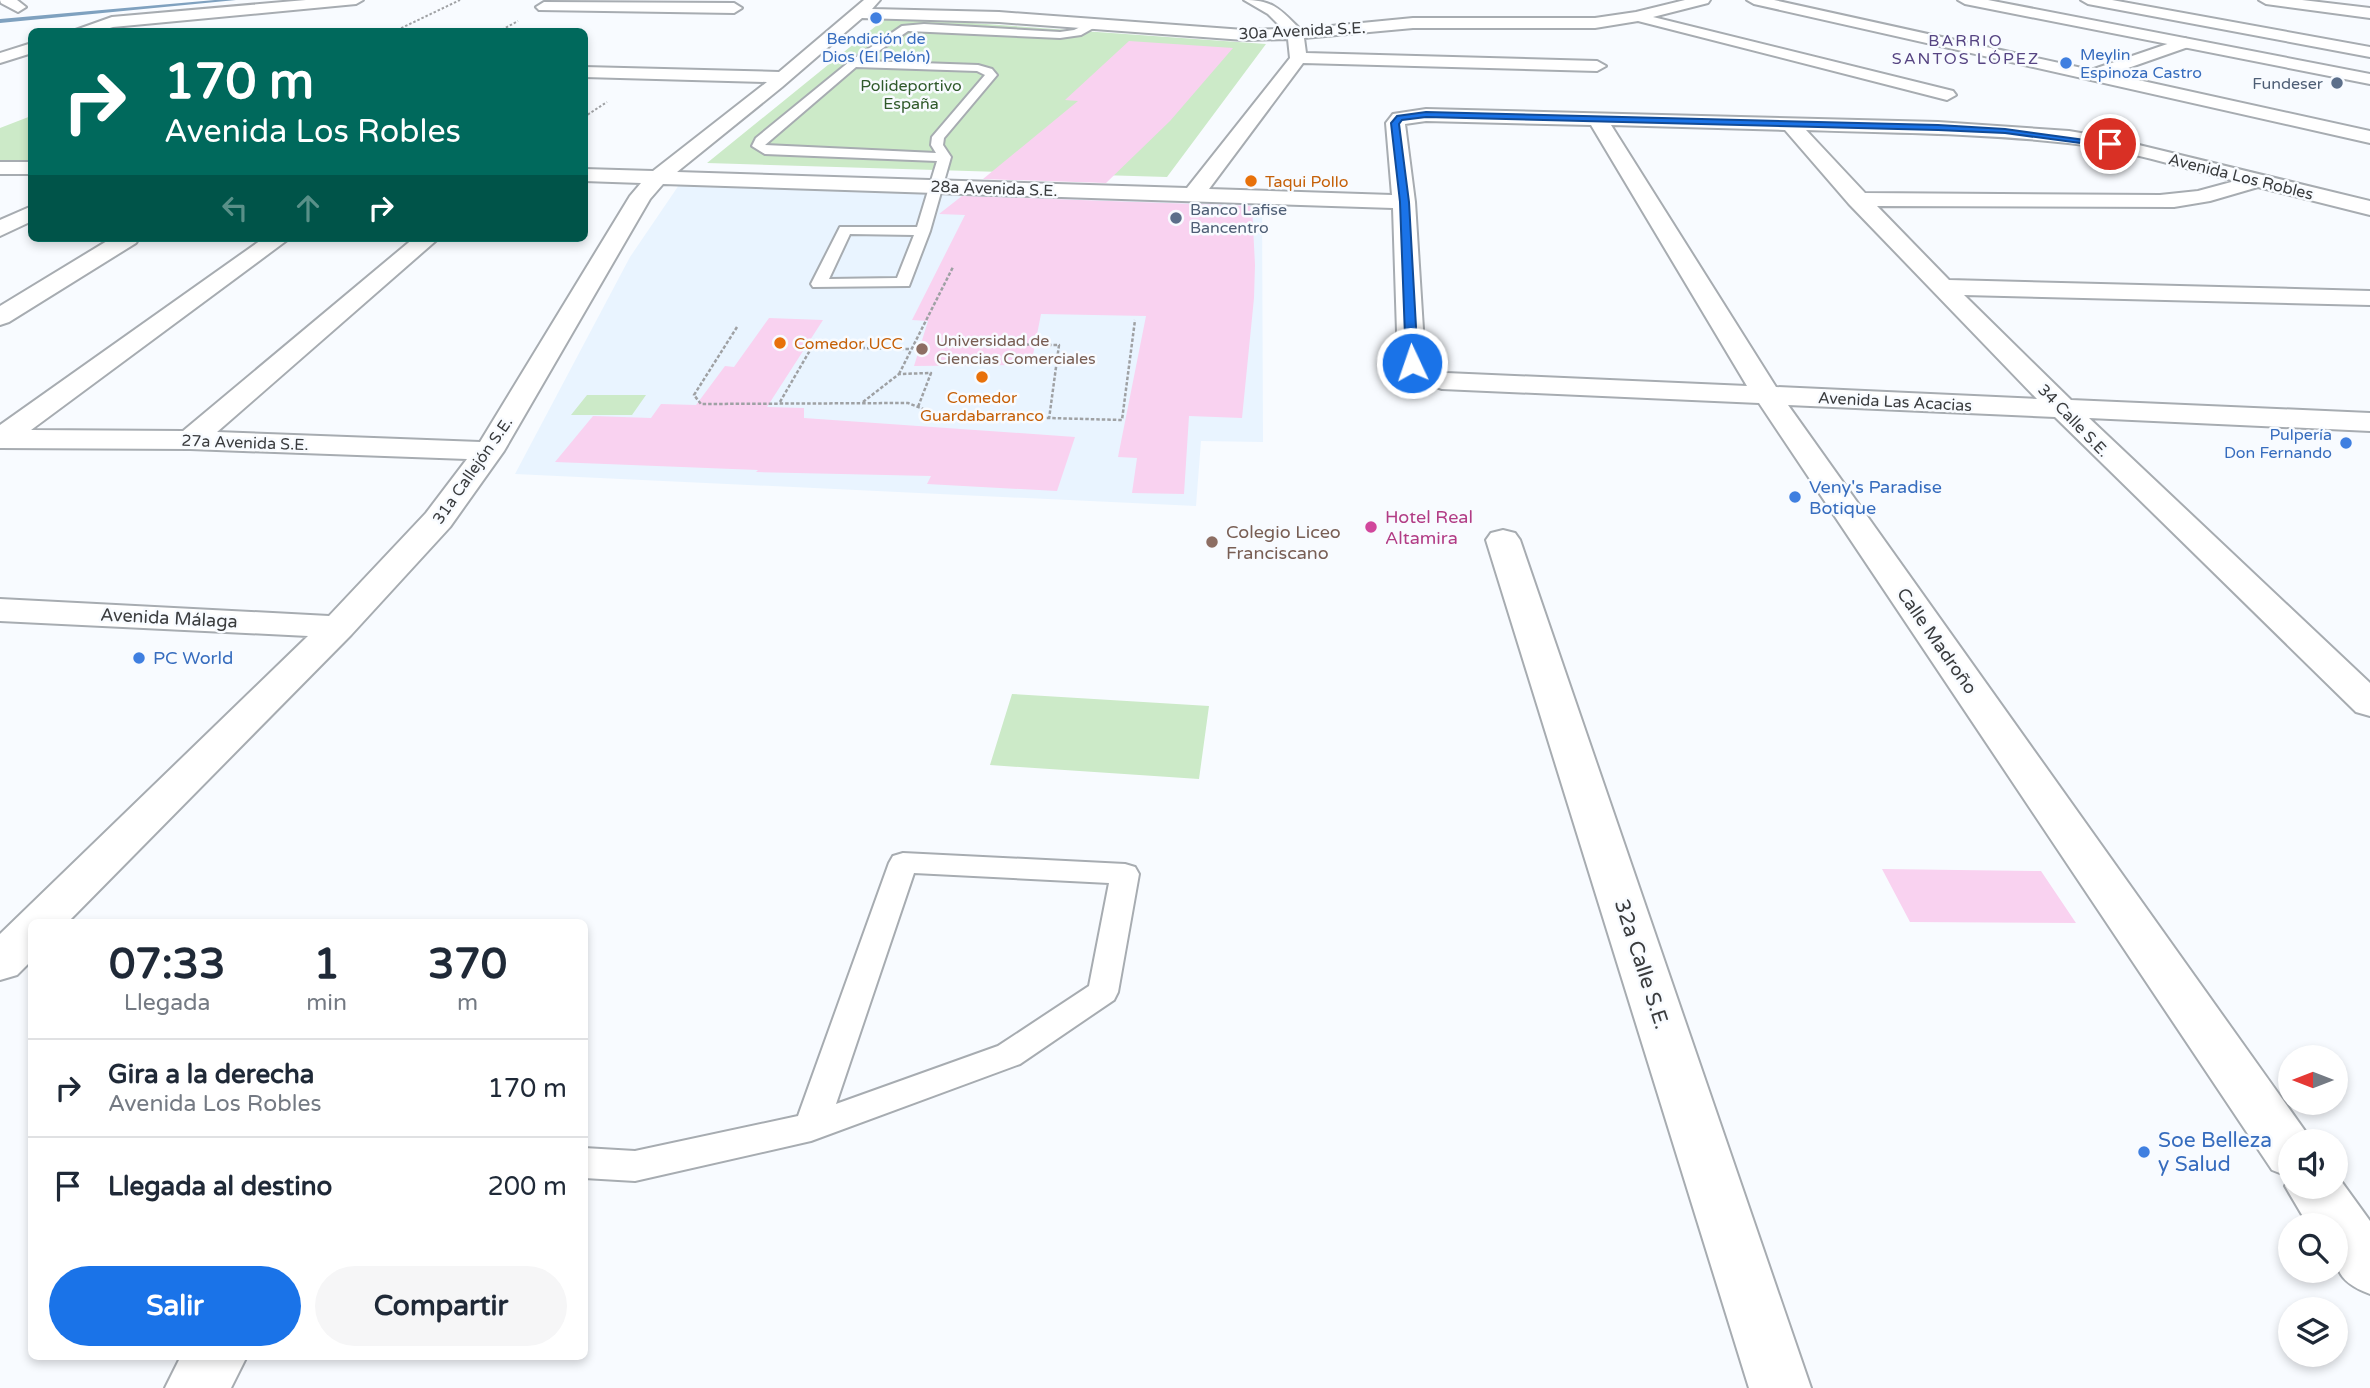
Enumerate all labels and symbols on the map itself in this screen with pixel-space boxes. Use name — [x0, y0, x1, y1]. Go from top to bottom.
marker: Bendición de Dios (El Pelón) — [868, 10, 884, 26]
street label: 30a Avenida S.E. — [1238, 18, 1366, 44]
place label: Bendición de Dios (El Pelón) — [822, 29, 930, 67]
district label: BARRIO SANTOS LÓPEZ — [1892, 31, 2040, 69]
place label: Meylin Espinoza Castro — [2080, 45, 2202, 83]
marker: Meylin Espinoza Castro — [2058, 55, 2074, 71]
place label: Fundeser — [2252, 74, 2324, 94]
marker: Fundeser — [2329, 75, 2345, 91]
park label: Polideportivo España — [860, 76, 962, 114]
pin — [2080, 114, 2140, 174]
street label: Avenida Los Robles — [2166, 149, 2315, 205]
place label: Taqui Pollo — [1265, 172, 1348, 192]
marker: Taqui Pollo — [1243, 173, 1259, 189]
street label: 28a Avenida S.E. — [930, 177, 1058, 201]
place label: Banco Lafise Bancentro — [1190, 200, 1287, 238]
marker: Banco Lafise Bancentro — [1168, 210, 1184, 226]
position arrow — [1375, 326, 1449, 400]
place label: Universidad de Ciencias Comerciales — [936, 331, 1096, 369]
place label: Comedor UCC — [794, 334, 903, 354]
marker: Comedor UCC — [772, 335, 788, 351]
marker: Universidad de Ciencias Comerciales — [914, 341, 930, 357]
marker: Comedor Guardabarranco — [974, 369, 990, 385]
street label: 34 Calle S.E. — [2033, 380, 2113, 461]
place label: Comedor Guardabarranco — [920, 388, 1044, 426]
street label: Avenida Las Acacias — [1817, 388, 1972, 416]
street label: 31a Callejón S.E. — [428, 413, 517, 528]
place label: Pulpería Don Fernando — [2224, 425, 2332, 463]
street label: 27a Avenida S.E. — [181, 431, 309, 455]
marker: Pulpería Don Fernando — [2338, 435, 2354, 451]
place label: Veny's Paradise Botique — [1809, 476, 1942, 519]
marker: Veny's Paradise Botique — [1787, 489, 1803, 505]
place label: Hotel Real Altamira — [1385, 506, 1473, 549]
marker: Hotel Real Altamira — [1363, 519, 1379, 535]
place label: Colegio Liceo Franciscano — [1226, 521, 1341, 564]
marker: Colegio Liceo Franciscano — [1204, 534, 1220, 550]
street label: Calle Madroño — [1892, 584, 1982, 698]
street label: Avenida Málaga — [100, 603, 238, 633]
place label: PC World — [153, 647, 233, 669]
marker: PC World — [131, 650, 147, 666]
street label: 32a Calle S.E. — [1609, 896, 1674, 1032]
north arrow — [2278, 1045, 2348, 1115]
place label: Soe Belleza y Salud — [2158, 1128, 2272, 1177]
marker: Soe Belleza y Salud — [2136, 1144, 2152, 1160]

